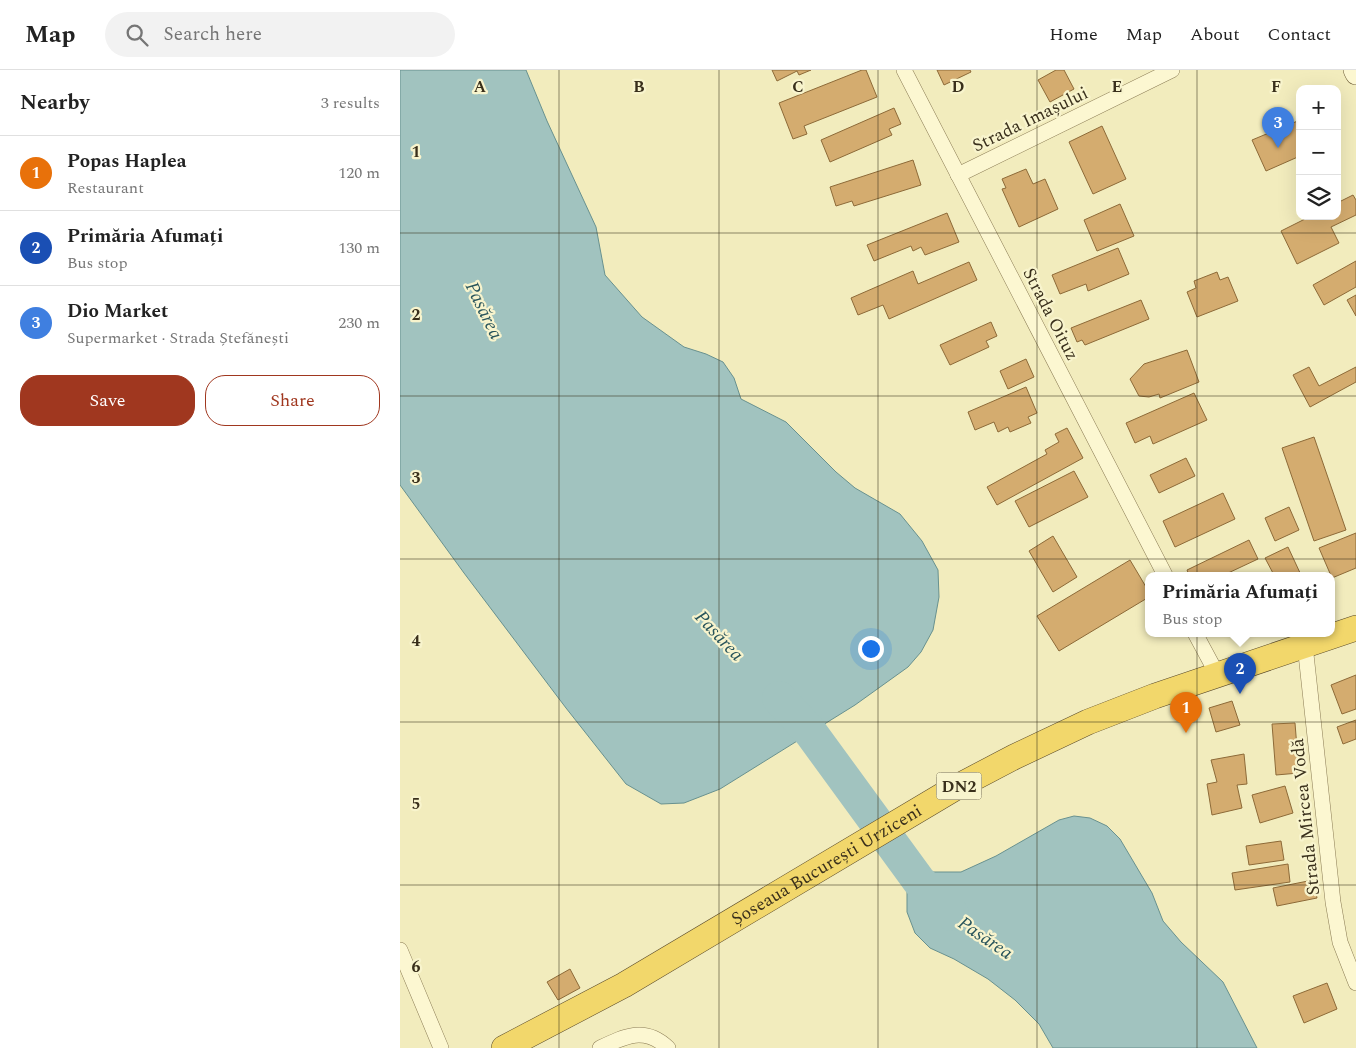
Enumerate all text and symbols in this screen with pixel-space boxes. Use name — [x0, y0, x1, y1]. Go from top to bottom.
search box — [105, 12, 455, 57]
text: Map — [25, 17, 75, 53]
text: Search here — [163, 20, 262, 49]
icon: search — [123, 21, 151, 49]
text: Home — [1049, 21, 1098, 48]
text: Map — [1126, 21, 1162, 48]
text: About — [1190, 21, 1240, 48]
text: Contact — [1268, 21, 1331, 48]
text: A — [474, 75, 487, 99]
text: B — [633, 75, 645, 99]
text: C — [792, 75, 804, 99]
text: D — [952, 75, 965, 99]
text: E — [1112, 75, 1122, 99]
text: F — [1271, 75, 1281, 99]
street label: Strada Imașului — [968, 80, 1093, 159]
map controls — [1296, 85, 1341, 220]
button: + — [1296, 85, 1341, 130]
text: Nearby — [20, 87, 90, 119]
text: 3 results — [321, 91, 380, 115]
pin: 3 — [1262, 107, 1294, 148]
button: − — [1296, 130, 1341, 175]
text: 1 — [412, 140, 420, 164]
text: Popas Haplea — [67, 147, 187, 176]
text: 1 — [32, 161, 40, 185]
text: 120 m — [338, 161, 380, 185]
button: layers — [1296, 175, 1341, 220]
text: Restaurant — [67, 176, 144, 200]
text: Primăria Afumați — [67, 222, 223, 251]
text: 2 — [32, 236, 40, 260]
text: 130 m — [338, 236, 380, 260]
text: Bus stop — [67, 251, 128, 275]
street label: Strada Oituz — [1016, 263, 1086, 365]
water label: Pasărea — [457, 277, 510, 345]
text: Dio Market — [67, 297, 168, 326]
text: 2 — [412, 303, 421, 327]
text: 3 — [32, 311, 40, 335]
text: 230 m — [338, 311, 380, 335]
text: Supermarket · Strada Ștefănești — [67, 326, 289, 350]
button: Save — [20, 375, 195, 426]
button: Share — [205, 375, 380, 426]
text: 3 — [412, 466, 421, 490]
popup — [1145, 572, 1335, 637]
text: Primăria Afumați — [1162, 578, 1318, 607]
water label: Pasărea — [687, 604, 751, 669]
text: Bus stop — [1162, 607, 1222, 631]
text: 4 — [412, 629, 421, 653]
your location — [858, 636, 884, 662]
pin: 2 — [1224, 653, 1256, 694]
pin: 1 — [1170, 692, 1202, 733]
street label: Strada Mircea Vodă — [1284, 737, 1327, 897]
road number: DN2 — [936, 772, 982, 799]
text: 5 — [412, 792, 420, 816]
street label: Șoseaua București Urziceni — [726, 798, 927, 932]
water label: Pasărea — [952, 909, 1019, 968]
text: 6 — [412, 955, 421, 979]

